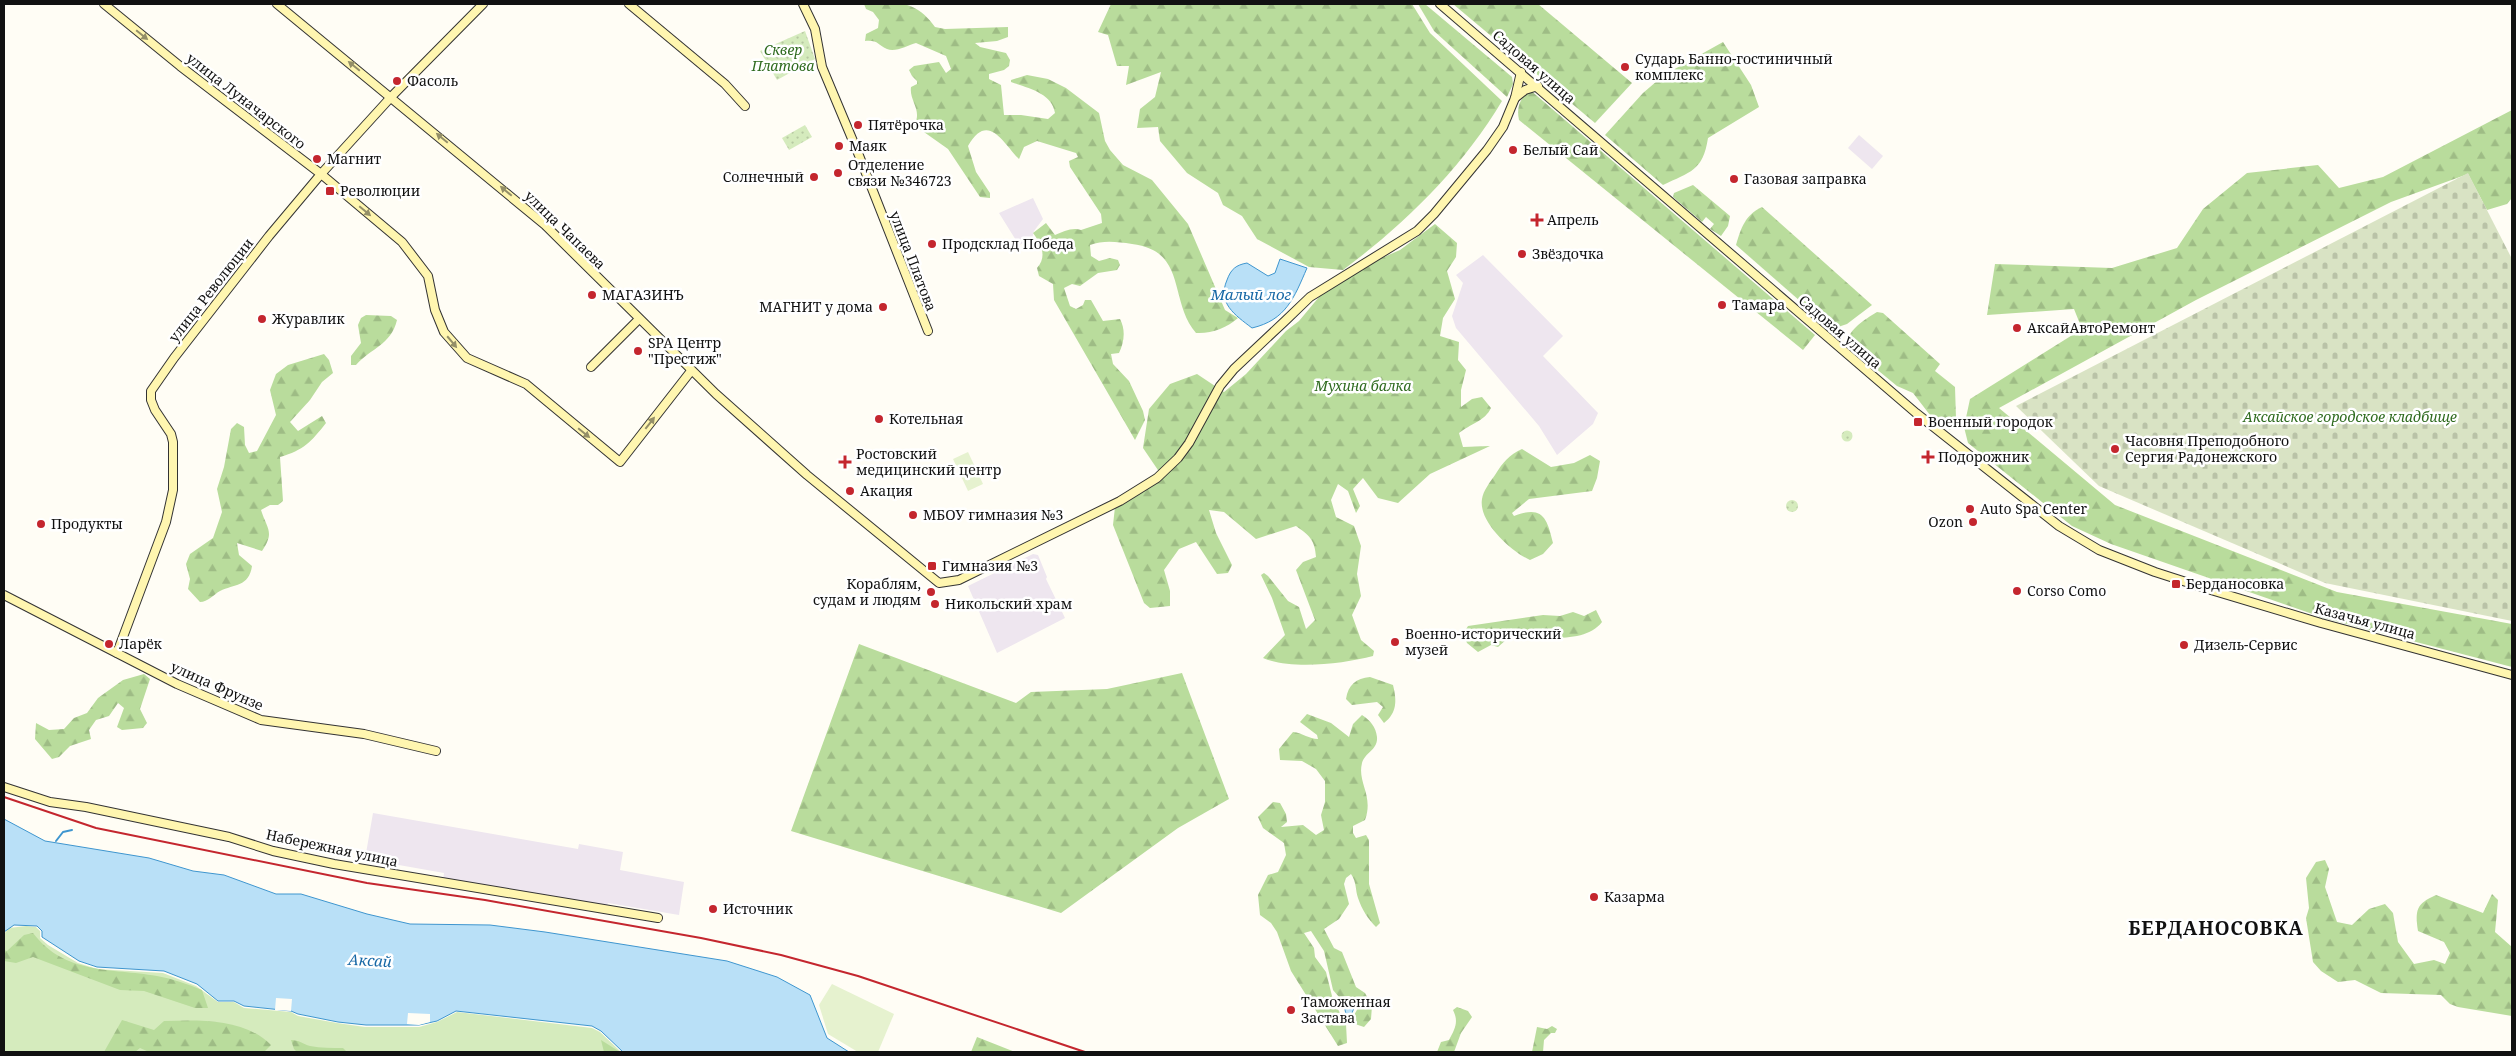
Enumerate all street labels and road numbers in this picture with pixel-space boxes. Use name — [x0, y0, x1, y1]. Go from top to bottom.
street label: Садовая улица — [1489, 25, 1580, 108]
street label: улица Луначарского — [183, 48, 310, 153]
street label: улица Чапаева — [521, 186, 610, 273]
street label: улица Платова — [886, 208, 941, 314]
street label: улица Революции — [164, 234, 257, 346]
street label: Садовая улица — [1795, 290, 1886, 373]
street label: Казачья улица — [2313, 598, 2418, 643]
street label: улица Фрунзе — [168, 657, 266, 714]
street label: Набережная улица — [264, 824, 400, 871]

